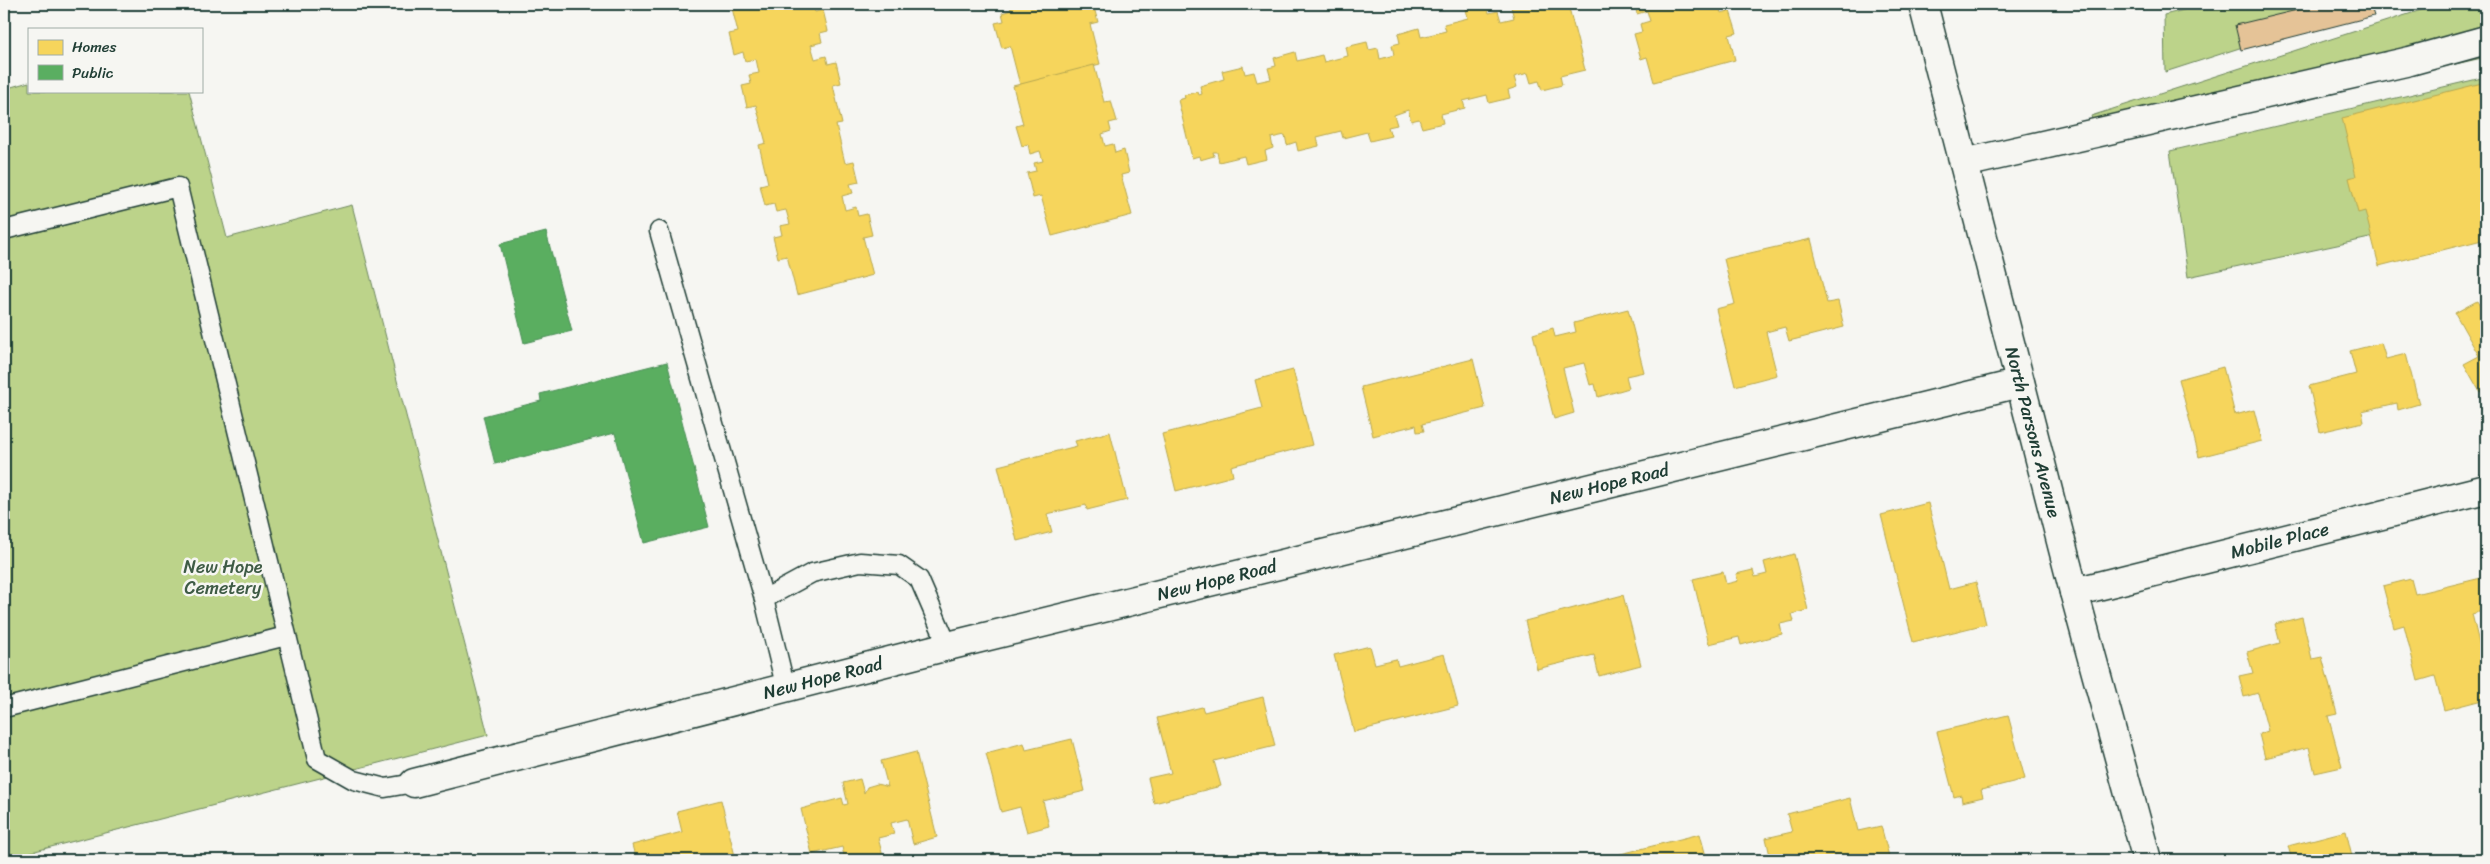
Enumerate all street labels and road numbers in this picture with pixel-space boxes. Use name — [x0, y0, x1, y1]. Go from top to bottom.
street label: North Parsons Avenue — [1996, 343, 2070, 521]
street label: New Hope Road — [1546, 453, 1674, 514]
street label: Mobile Place — [2227, 513, 2332, 568]
street label: New Hope Road — [1154, 550, 1281, 610]
street label: New Hope Road — [760, 647, 887, 709]

